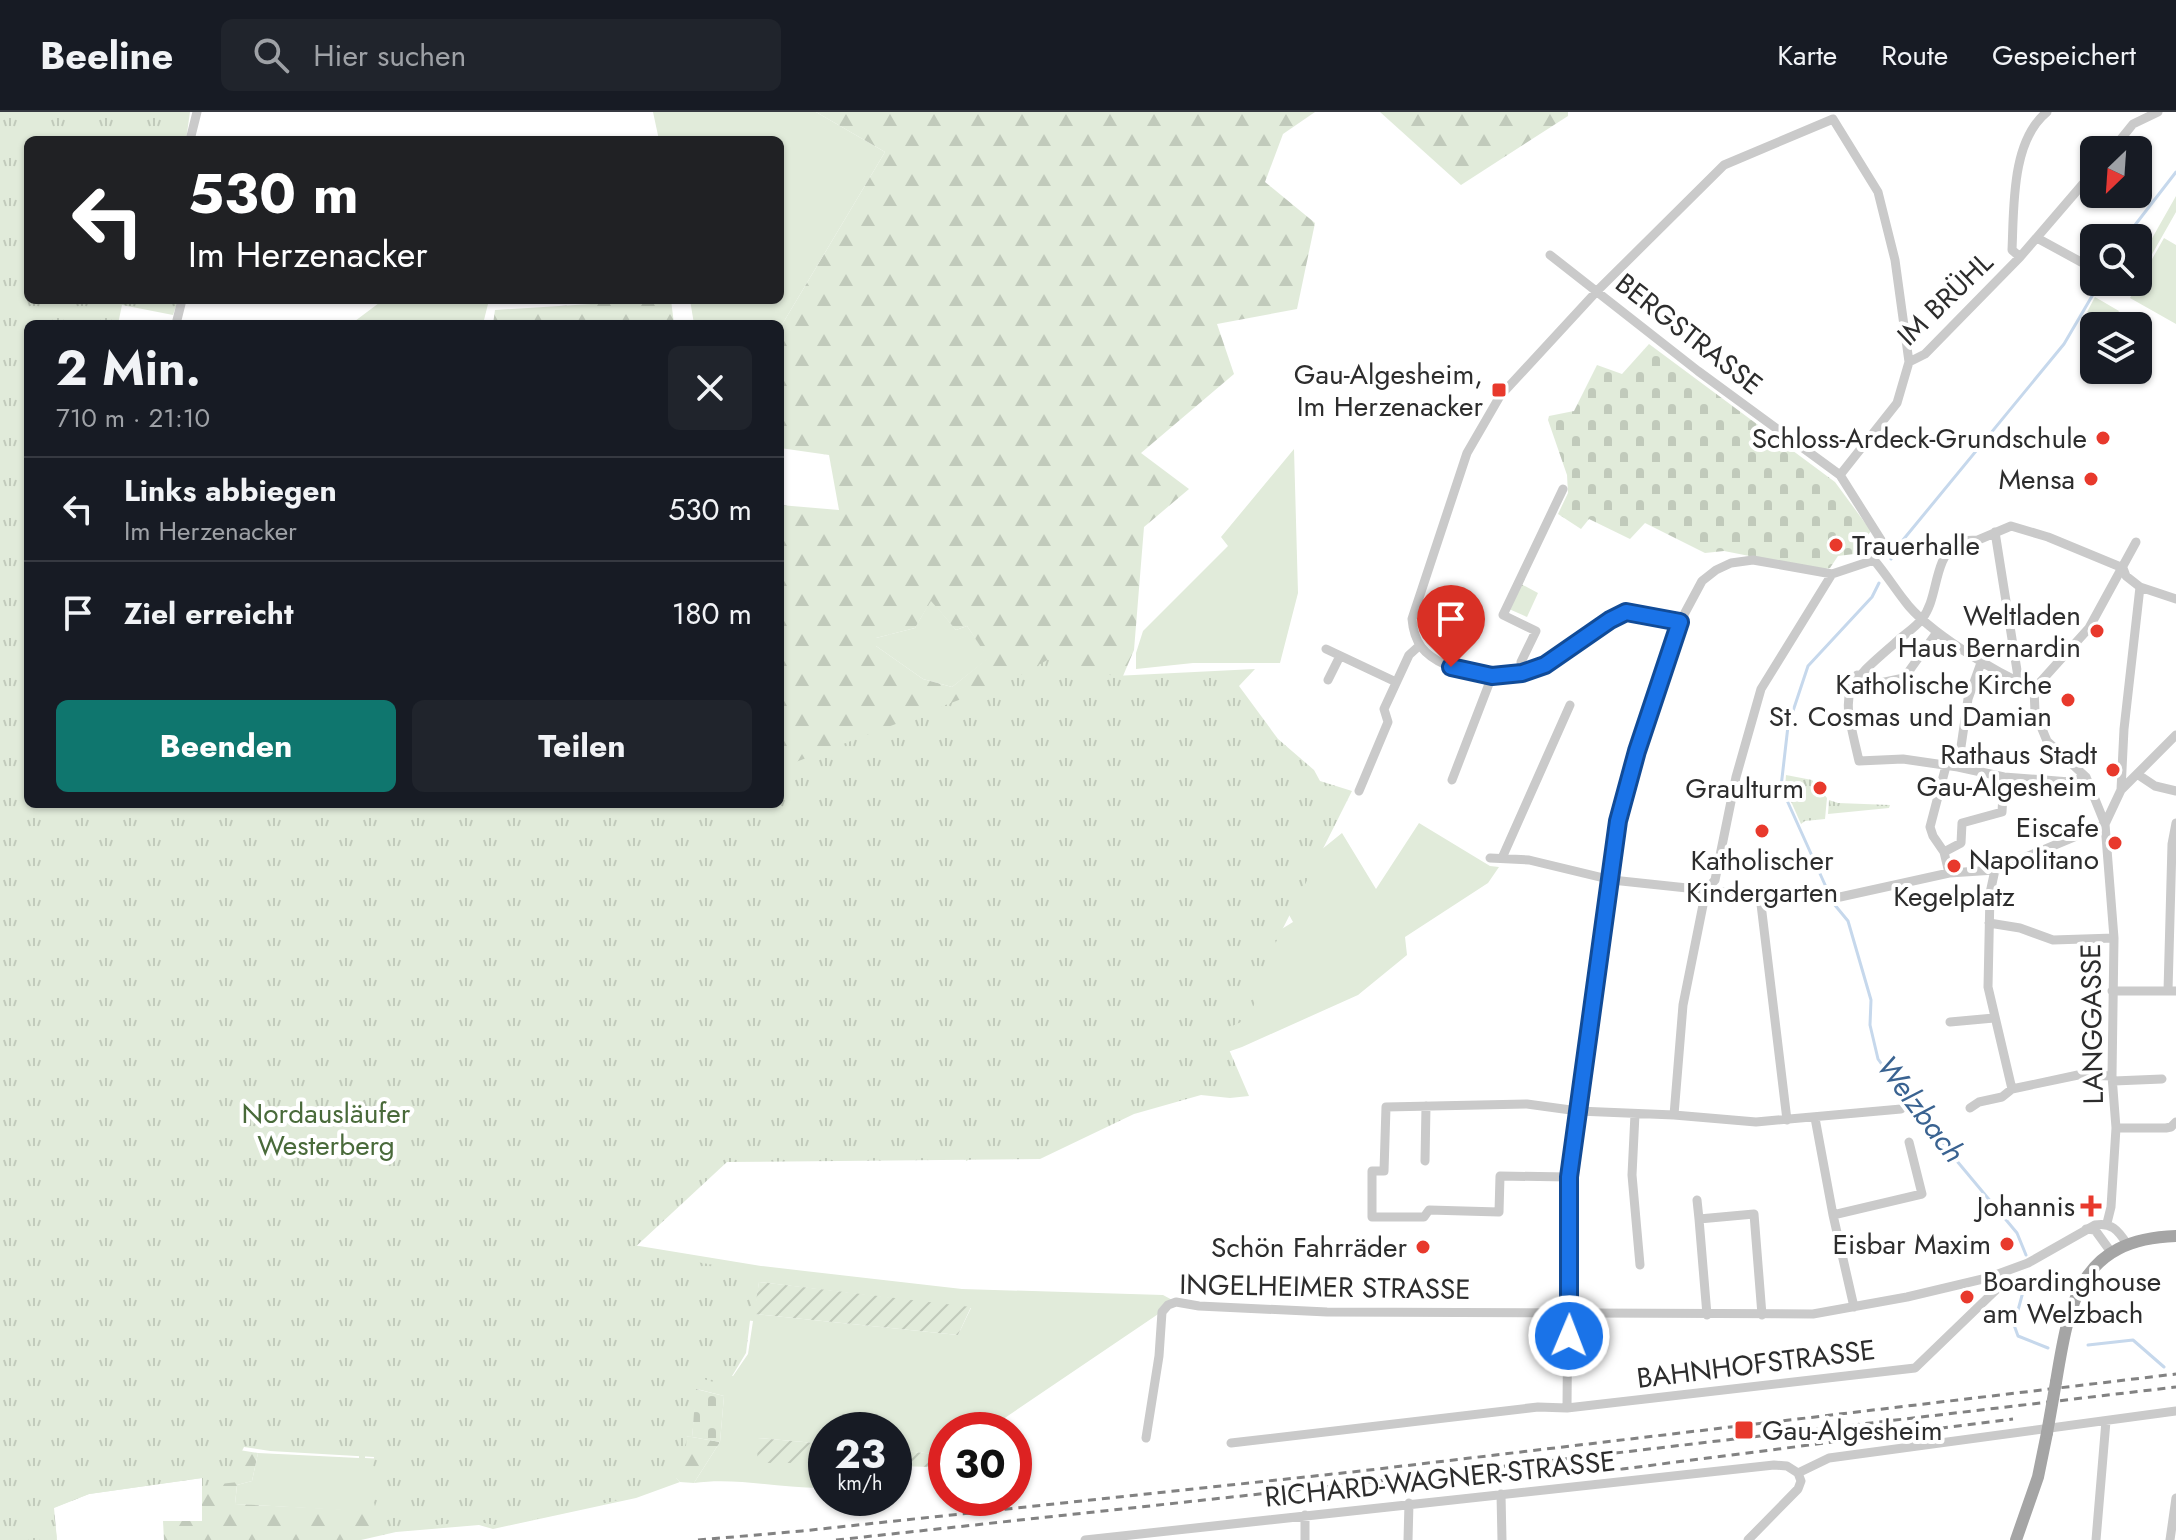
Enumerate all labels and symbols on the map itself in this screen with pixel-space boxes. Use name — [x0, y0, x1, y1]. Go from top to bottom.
north arrow — [2080, 136, 2152, 208]
street label: IM BRÜHL — [1888, 243, 2002, 355]
street label: BERGSTRASSE — [1607, 263, 1771, 405]
place label: Gau-Algesheim, Im Herzenacker — [1294, 354, 1483, 427]
marker: Gau-Algesheim, Im Herzenacker — [1490, 381, 1508, 399]
place label: Schloss-Ardeck-Grundschule — [1752, 418, 2087, 459]
marker: Schloss-Ardeck-Grundschule — [2094, 429, 2112, 447]
place label: Mensa — [1998, 459, 2075, 500]
marker: Mensa — [2082, 470, 2100, 488]
place label: Trauerhalle — [1852, 525, 1980, 566]
marker: Trauerhalle — [1827, 536, 1845, 554]
pin — [1417, 585, 1485, 667]
place label: Weltladen Haus Bernardin — [1898, 595, 2081, 668]
marker: Weltladen Haus Bernardin — [2088, 622, 2106, 640]
place label: Katholische Kirche St. Cosmas und Damian — [1769, 664, 2052, 737]
marker: Katholische Kirche St. Cosmas und Damian — [2059, 691, 2077, 709]
place label: Rathaus Stadt Gau-Algesheim — [1916, 734, 2097, 807]
marker: Rathaus Stadt Gau-Algesheim — [2104, 761, 2122, 779]
place label: Graulturm — [1685, 768, 1804, 809]
marker: Graulturm — [1811, 779, 1829, 797]
place label: Eiscafe Napolitano — [1969, 807, 2099, 880]
marker: Katholischer Kindergarten — [1753, 822, 1771, 840]
marker: Eiscafe Napolitano — [2106, 834, 2124, 852]
place label: Katholischer Kindergarten — [1686, 840, 1838, 913]
marker: Kegelplatz — [1945, 857, 1963, 875]
place label: Kegelplatz — [1893, 876, 2015, 917]
street label: LANGGASSE — [2070, 943, 2114, 1105]
water label: Welzbach — [1867, 1047, 1975, 1171]
park label: Nordausläufer Westerberg — [242, 1093, 411, 1166]
place label: Johannis — [1973, 1186, 2075, 1227]
marker: Johannis — [2082, 1197, 2100, 1215]
place label: Eisbar Maxim — [1833, 1224, 1991, 1265]
place label: Schön Fahrräder — [1211, 1227, 1407, 1268]
marker: Eisbar Maxim — [1998, 1235, 2016, 1253]
marker: Schön Fahrräder — [1414, 1238, 1432, 1256]
place label: Boardinghouse am Welzbach — [1983, 1261, 2161, 1334]
street label: INGELHEIMER STRASSE — [1179, 1264, 1471, 1310]
marker: Boardinghouse am Welzbach — [1958, 1288, 1976, 1306]
position arrow — [1527, 1294, 1611, 1378]
street label: BAHNHOFSTRASSE — [1634, 1329, 1878, 1399]
place label: Gau-Algesheim — [1762, 1410, 1943, 1451]
speed limit sign: 30 — [928, 1412, 1032, 1516]
marker: Gau-Algesheim — [1733, 1419, 1755, 1441]
street label: RICHARD-WAGNER-STRASSE — [1263, 1440, 1617, 1518]

